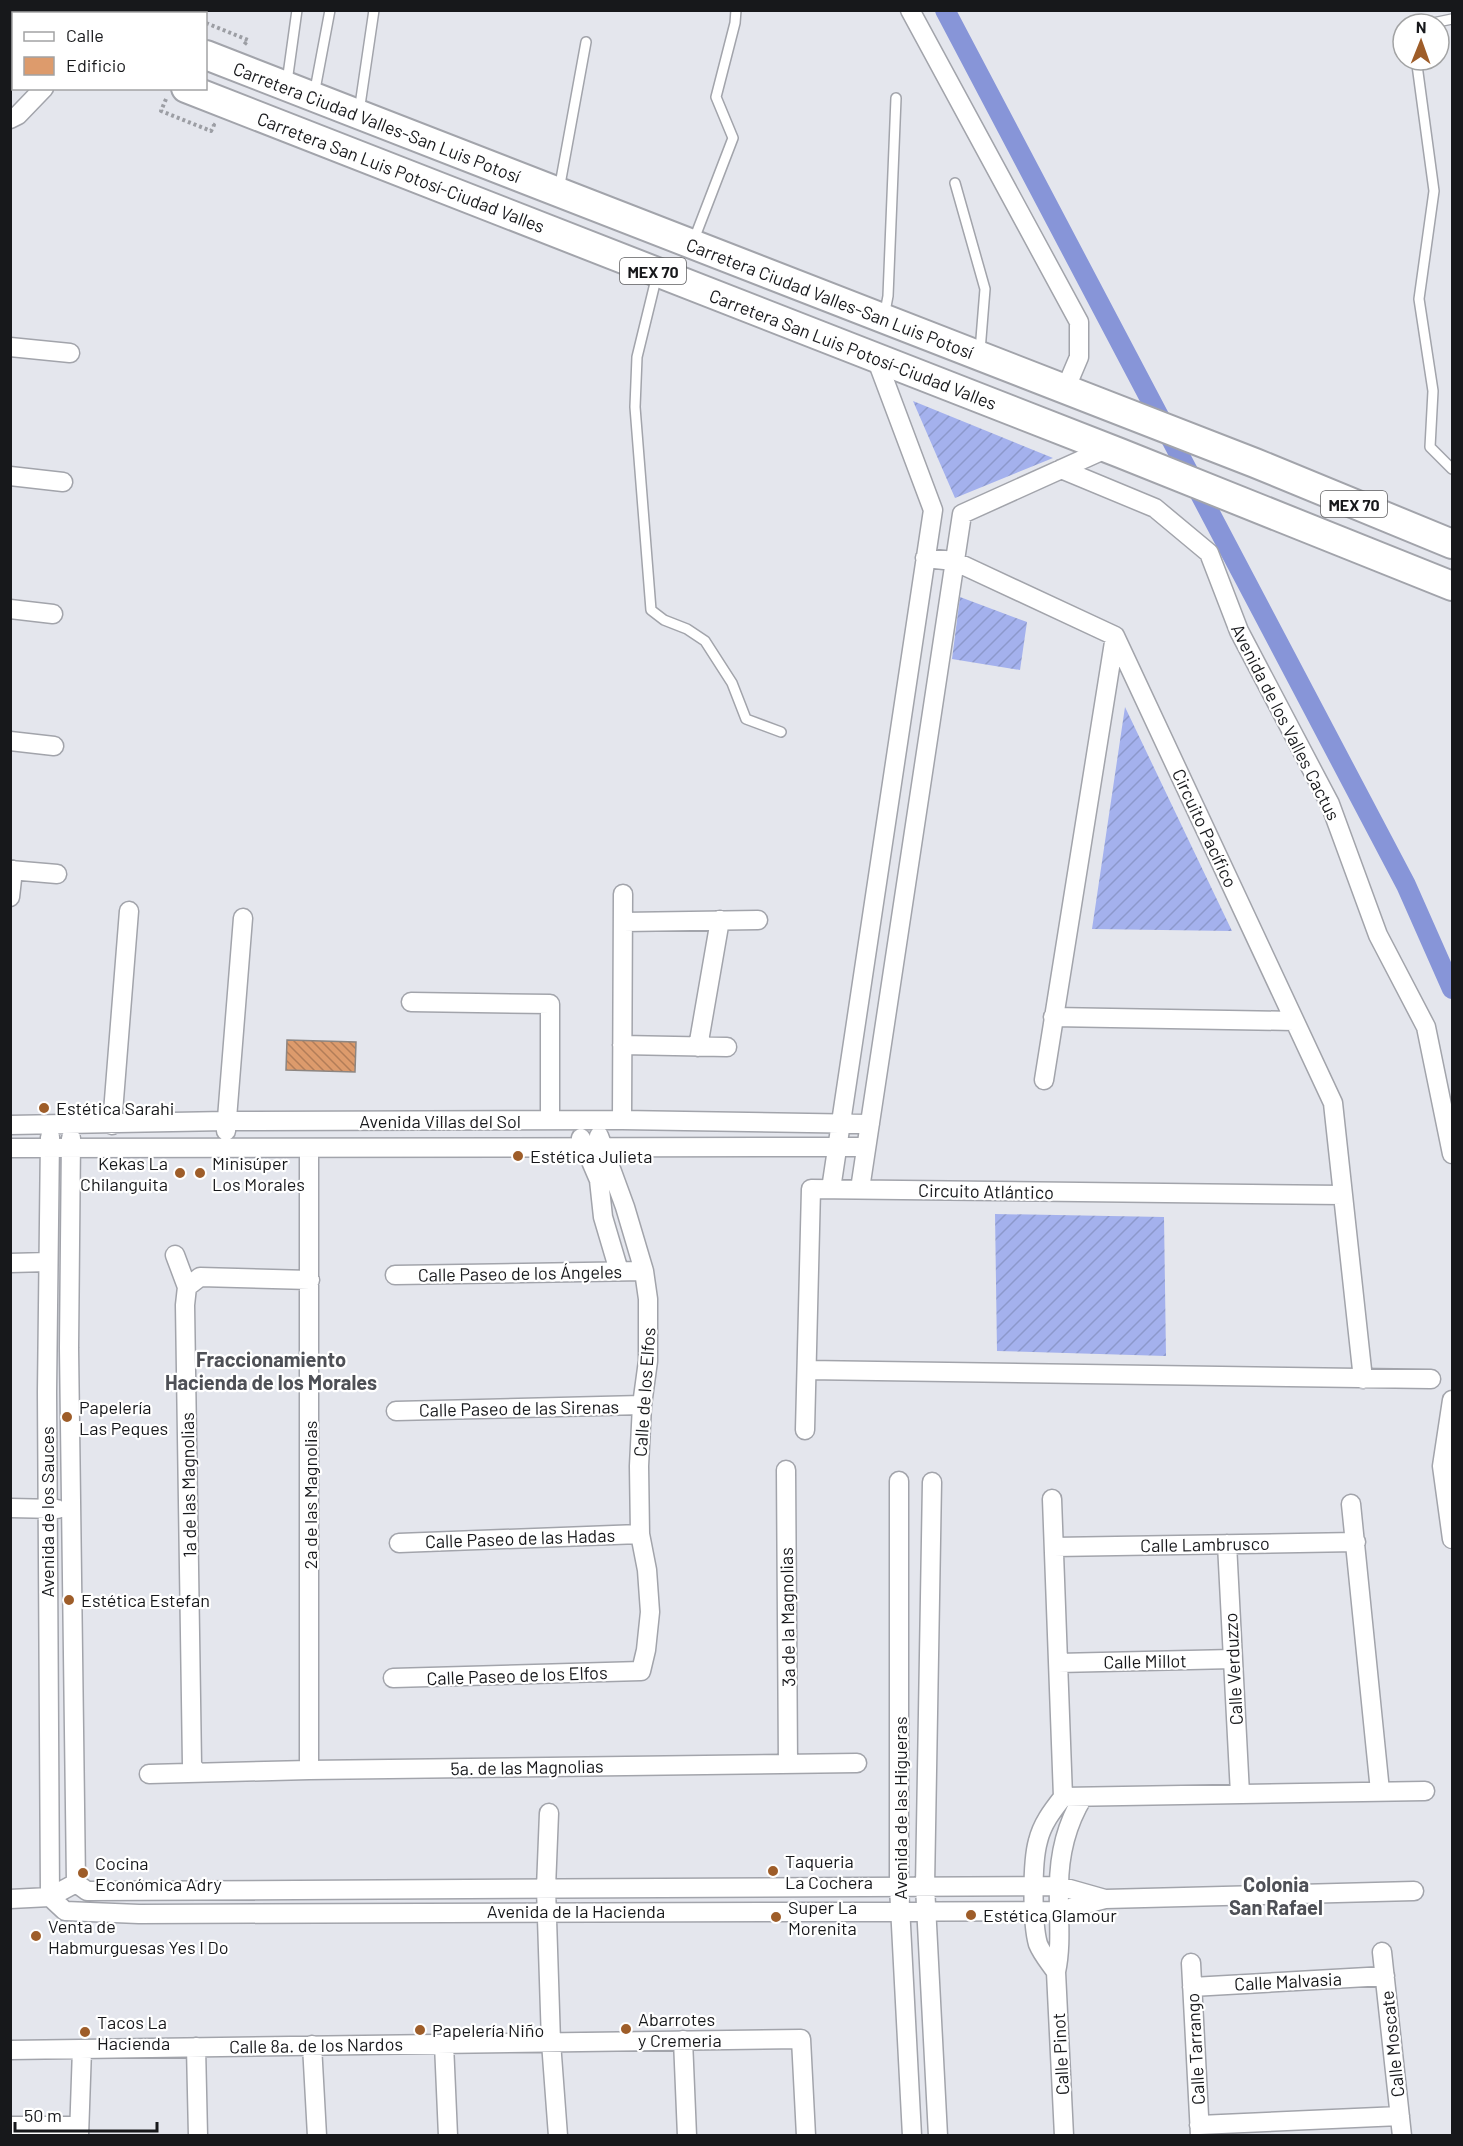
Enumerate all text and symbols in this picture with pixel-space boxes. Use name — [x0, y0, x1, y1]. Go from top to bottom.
legend — [12, 12, 207, 90]
north arrow — [1391, 12, 1451, 72]
text: N — [1416, 17, 1427, 36]
text: Calle — [66, 24, 104, 46]
text: Edificio — [66, 54, 126, 76]
street label: Carretera Ciudad Valles-San Luis Potosí — [230, 57, 524, 187]
street label: Carretera San Luis Potosí-Ciudad Valles — [254, 107, 548, 237]
street label: Carretera Ciudad Valles-San Luis Potosí — [683, 233, 977, 363]
road number: MEX 70 — [620, 258, 686, 284]
street label: Carretera San Luis Potosí-Ciudad Valles — [706, 284, 1000, 414]
road number: MEX 70 — [1321, 491, 1387, 517]
street label: Avenida de los Valles Cactus — [1227, 620, 1345, 824]
street label: Circuito Pacífico — [1168, 765, 1242, 891]
place label: Estética Sarahi — [56, 1097, 174, 1119]
marker: Estética Sarahi — [37, 1101, 51, 1115]
street label: Avenida Villas del Sol — [359, 1110, 521, 1132]
place label: Estética Julieta — [530, 1145, 653, 1167]
marker: Estética Julieta — [511, 1149, 525, 1163]
place label: Kekas La Chilanguita — [80, 1152, 168, 1195]
place label: Minisúper Los Morales — [212, 1152, 305, 1195]
marker: Kekas La Chilanguita — [173, 1166, 187, 1180]
marker: Minisúper Los Morales — [193, 1166, 207, 1180]
street label: Circuito Atlántico — [918, 1179, 1054, 1203]
street label: Calle Paseo de los Ángeles — [418, 1260, 622, 1286]
street label: Calle de los Elfos — [629, 1327, 659, 1457]
district label: Fraccionamiento Hacienda de los Morales — [165, 1347, 377, 1394]
street label: Calle Paseo de las Sirenas — [419, 1395, 619, 1421]
place label: Papelería Las Peques — [79, 1396, 168, 1439]
marker: Papelería Las Peques — [60, 1410, 74, 1424]
street label: 1a de las Magnolias — [176, 1412, 200, 1558]
street label: 2a de las Magnolias — [299, 1421, 321, 1569]
street label: Avenida de los Sauces — [36, 1426, 58, 1598]
street label: Calle Paseo de las Hadas — [425, 1524, 615, 1552]
street label: Calle Lambrusco — [1140, 1532, 1270, 1556]
street label: 3a de la Magnolias — [775, 1547, 799, 1687]
place label: Estética Estefan — [81, 1589, 210, 1611]
marker: Estética Estefan — [62, 1593, 76, 1607]
street label: Calle Verduzzo — [1219, 1612, 1247, 1726]
street label: Calle Millot — [1103, 1649, 1187, 1673]
street label: Calle Paseo de los Elfos — [426, 1661, 608, 1689]
street label: Avenida de las Higueras — [889, 1716, 911, 1900]
street label: 5a. de las Magnolias — [450, 1755, 604, 1779]
place label: Taqueria La Cochera — [785, 1850, 873, 1893]
place label: Cocina Económica Adry — [95, 1852, 222, 1895]
marker: Taqueria La Cochera — [766, 1864, 780, 1878]
marker: Cocina Económica Adry — [76, 1866, 90, 1880]
district label: Colonia San Rafael — [1229, 1872, 1323, 1919]
place label: Super La Morenita — [788, 1896, 857, 1939]
street label: Avenida de la Hacienda — [487, 1900, 665, 1922]
place label: Estética Glamour — [983, 1904, 1117, 1926]
marker: Estética Glamour — [964, 1908, 978, 1922]
marker: Super La Morenita — [769, 1910, 783, 1924]
place label: Venta de Habmurguesas Yes I Do — [48, 1915, 228, 1958]
marker: Venta de Habmurguesas Yes I Do — [29, 1929, 43, 1943]
street label: Calle Malvasia — [1234, 1967, 1342, 1995]
street label: Calle Moscate — [1375, 1990, 1409, 2098]
street label: Calle Tarrango — [1181, 1992, 1209, 2106]
place label: Abarrotes y Cremeria — [638, 2008, 722, 2051]
place label: Tacos La Hacienda — [97, 2011, 170, 2054]
street label: Calle Pinot — [1047, 2012, 1073, 2096]
place label: Papelería Niño — [432, 2019, 544, 2041]
marker: Abarrotes y Cremeria — [619, 2022, 633, 2036]
marker: Papelería Niño — [413, 2023, 427, 2037]
marker: Tacos La Hacienda — [78, 2025, 92, 2039]
street label: Calle 8a. de los Nardos — [229, 2032, 403, 2058]
scale bar — [15, 2095, 158, 2133]
text: 50 m — [24, 2104, 62, 2126]

